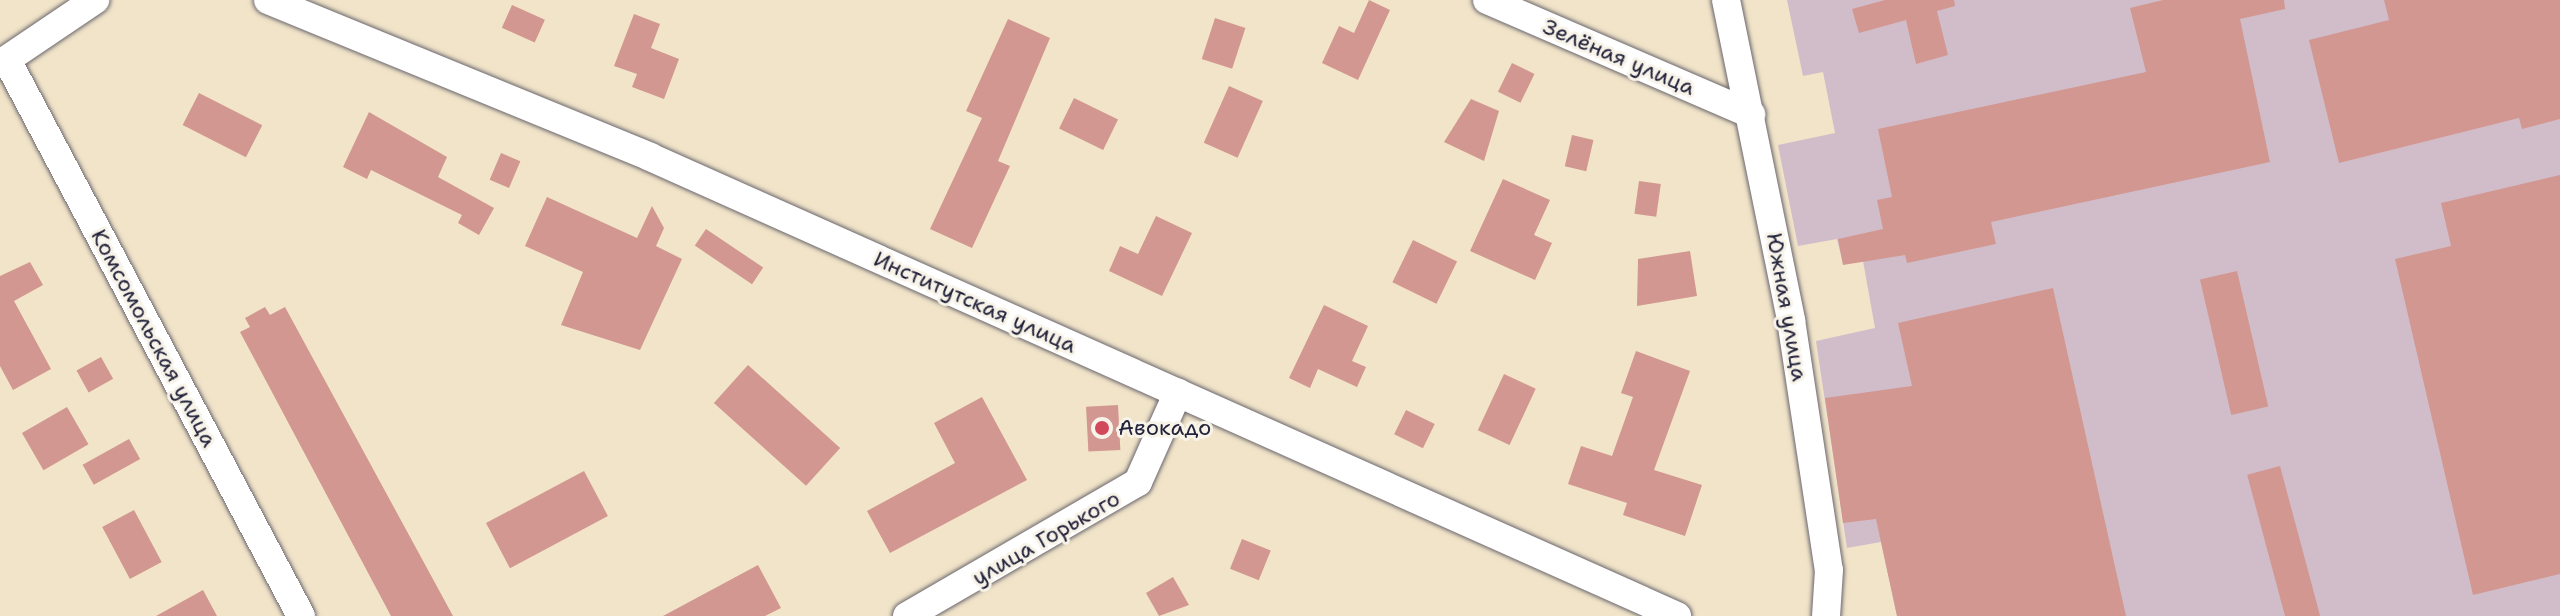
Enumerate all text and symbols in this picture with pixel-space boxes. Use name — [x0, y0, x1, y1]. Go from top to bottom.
street label: Зелёная улица — [1539, 13, 1699, 101]
street label: Комсомольская улица — [85, 225, 223, 451]
street label: Южная улица — [1761, 231, 1813, 383]
street label: Институтская улица — [870, 245, 1080, 359]
place label: Авокадо — [1118, 415, 1211, 441]
marker: Авокадо — [1093, 419, 1111, 437]
street label: улица Горького — [968, 485, 1124, 591]

